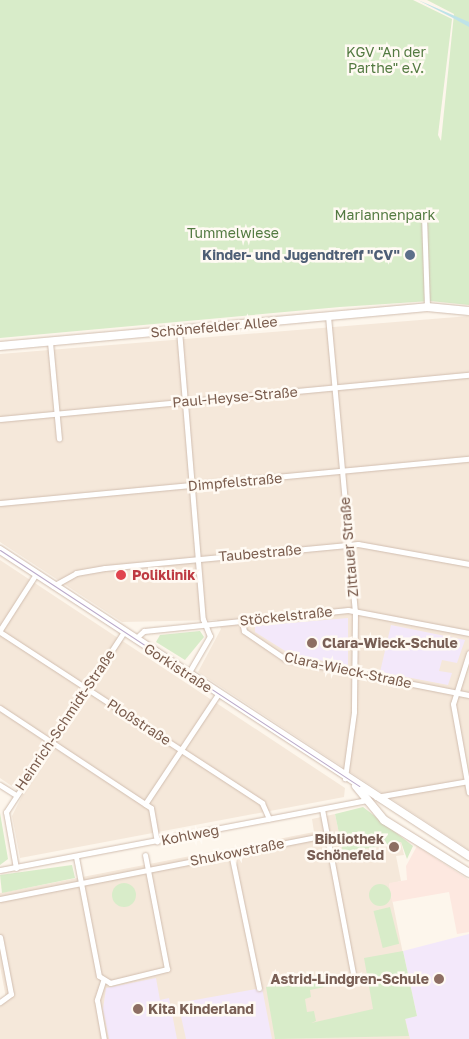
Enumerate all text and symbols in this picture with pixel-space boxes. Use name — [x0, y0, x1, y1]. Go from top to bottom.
park label: KGV "An der Parthe" e.V. — [346, 44, 426, 76]
park label: Mariannenpark — [335, 207, 435, 223]
park label: Tummelwiese — [187, 225, 279, 241]
place label: Kinder- und Jugendtreff "CV" — [202, 247, 400, 263]
marker: Kinder- und Jugendtreff "CV" — [404, 249, 416, 261]
street label: Schönefelder Allee — [150, 313, 278, 341]
street label: Paul-Heyse-Straße — [172, 383, 298, 411]
street label: Dimpfelstraße — [187, 470, 283, 494]
street label: Zittauer Straße — [336, 496, 362, 598]
street label: Taubestraße — [218, 541, 302, 565]
place label: Poliklinik — [132, 567, 195, 583]
marker: Poliklinik — [114, 568, 128, 582]
street label: Stöckelstraße — [239, 603, 333, 629]
place label: Clara-Wieck-Schule — [322, 635, 458, 651]
marker: Clara-Wieck-Schule — [306, 637, 318, 649]
street label: Gorkistraße — [141, 640, 215, 696]
street label: Heinrich-Schmidt-Straße — [12, 646, 118, 794]
street label: Clara-Wieck-Straße — [283, 648, 413, 692]
street label: Ploßstraße — [104, 695, 174, 749]
street label: Kohlweg — [160, 821, 220, 849]
place label: Bibliothek Schönefeld — [307, 831, 384, 864]
street label: Shukowstraße — [188, 835, 286, 869]
marker: Bibliothek Schönefeld — [388, 841, 400, 853]
place label: Astrid-Lindgren-Schule — [271, 971, 429, 987]
marker: Astrid-Lindgren-Schule — [433, 973, 445, 985]
place label: Kita Kinderland — [148, 1001, 254, 1017]
marker: Kita Kinderland — [132, 1003, 144, 1015]

